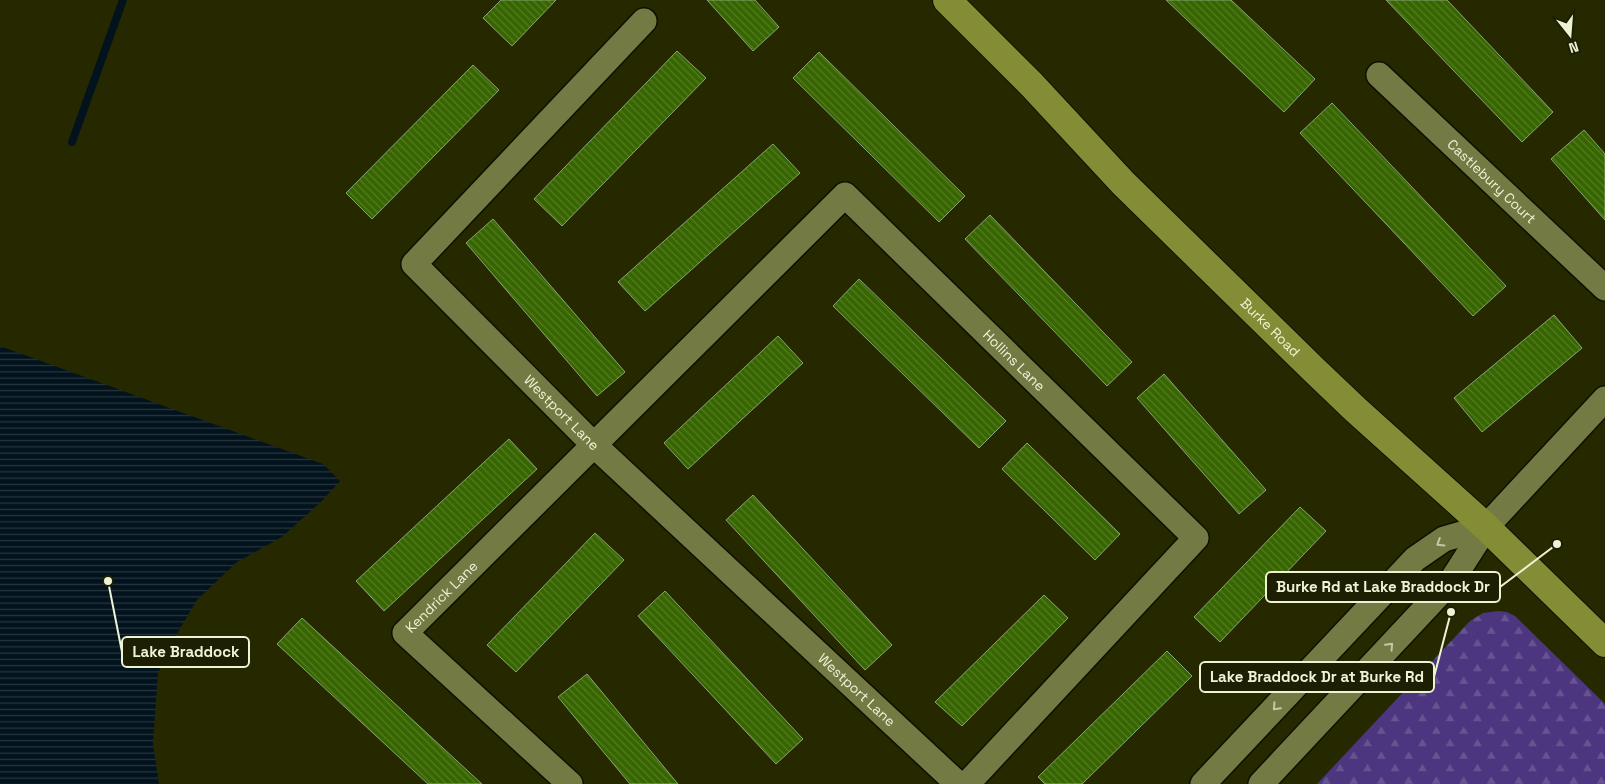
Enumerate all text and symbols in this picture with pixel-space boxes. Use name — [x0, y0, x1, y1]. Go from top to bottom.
north arrow — [1545, 10, 1595, 60]
text: N — [1567, 37, 1581, 57]
street label: Castlebury Court — [1444, 135, 1540, 227]
street label: Burke Road — [1237, 294, 1304, 360]
street label: Hollins Lane — [979, 326, 1049, 395]
street label: Westport Lane — [520, 371, 603, 454]
one-way arrow — [1436, 536, 1445, 546]
street label: Kendrick Lane — [401, 557, 481, 637]
callout: Burke Rd at Lake Braddock Dr — [1266, 572, 1500, 602]
text: Burke Rd at Lake Braddock Dr — [1276, 577, 1490, 596]
callout: Lake Braddock — [122, 637, 249, 667]
text: Lake Braddock — [132, 642, 240, 661]
one-way arrow — [1384, 643, 1393, 652]
street label: Westport Lane — [814, 649, 899, 730]
callout: Lake Braddock Dr at Burke Rd — [1200, 662, 1434, 692]
text: Lake Braddock Dr at Burke Rd — [1210, 667, 1424, 686]
one-way arrow — [1273, 701, 1282, 710]

